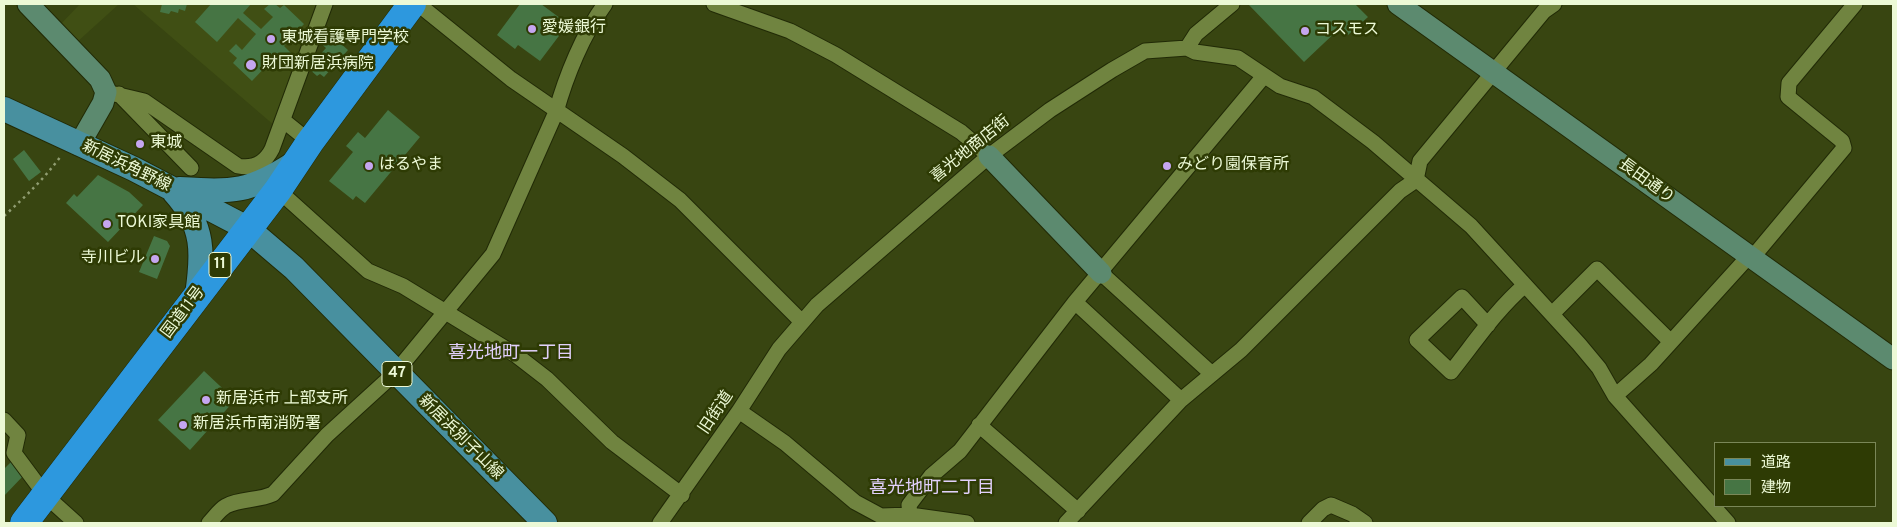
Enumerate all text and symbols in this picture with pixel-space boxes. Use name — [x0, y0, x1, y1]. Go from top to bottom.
place label: 愛媛銀行 — [542, 19, 606, 39]
place label: コスモス — [1315, 21, 1379, 41]
marker: 愛媛銀行 — [526, 23, 538, 35]
marker: コスモス — [1299, 25, 1311, 37]
place label: 東城看護専門学校 — [281, 29, 409, 49]
marker: 東城看護専門学校 — [265, 33, 277, 45]
place label: 財団新居浜病院 — [262, 55, 374, 75]
marker: 財団新居浜病院 — [244, 58, 258, 72]
street label: 喜光地商店街 — [928, 112, 1014, 188]
place label: 東城 — [150, 134, 182, 154]
street label: 新居浜角野線 — [79, 137, 173, 197]
marker: 東城 — [134, 138, 146, 150]
street label: 長田通り — [1614, 155, 1678, 209]
place label: はるやま — [379, 156, 443, 176]
place label: みどり園保育所 — [1177, 156, 1289, 176]
marker: はるやま — [363, 160, 375, 172]
marker: みどり園保育所 — [1161, 160, 1173, 172]
place label: TOKI家具館 — [117, 214, 200, 234]
marker: TOKI家具館 — [101, 218, 113, 230]
place label: 寺川ビル — [81, 249, 145, 269]
road number: 11 — [209, 252, 231, 278]
marker: 寺川ビル — [149, 253, 161, 265]
street label: 国道11号 — [158, 283, 210, 343]
district label: 喜光地町一丁目 — [448, 343, 574, 365]
road number: 47 — [382, 362, 412, 386]
street label: 旧街道 — [696, 388, 738, 438]
place label: 新居浜市 上部支所 — [216, 390, 348, 410]
street label: 新居浜別子山線 — [414, 392, 506, 484]
marker: 新居浜市 上部支所 — [200, 394, 212, 406]
place label: 新居浜市南消防署 — [193, 415, 321, 435]
marker: 新居浜市南消防署 — [177, 419, 189, 431]
legend — [1714, 442, 1877, 507]
text: 道路 — [1761, 454, 1791, 473]
district label: 喜光地町二丁目 — [869, 478, 995, 500]
text: 建物 — [1761, 479, 1791, 498]

